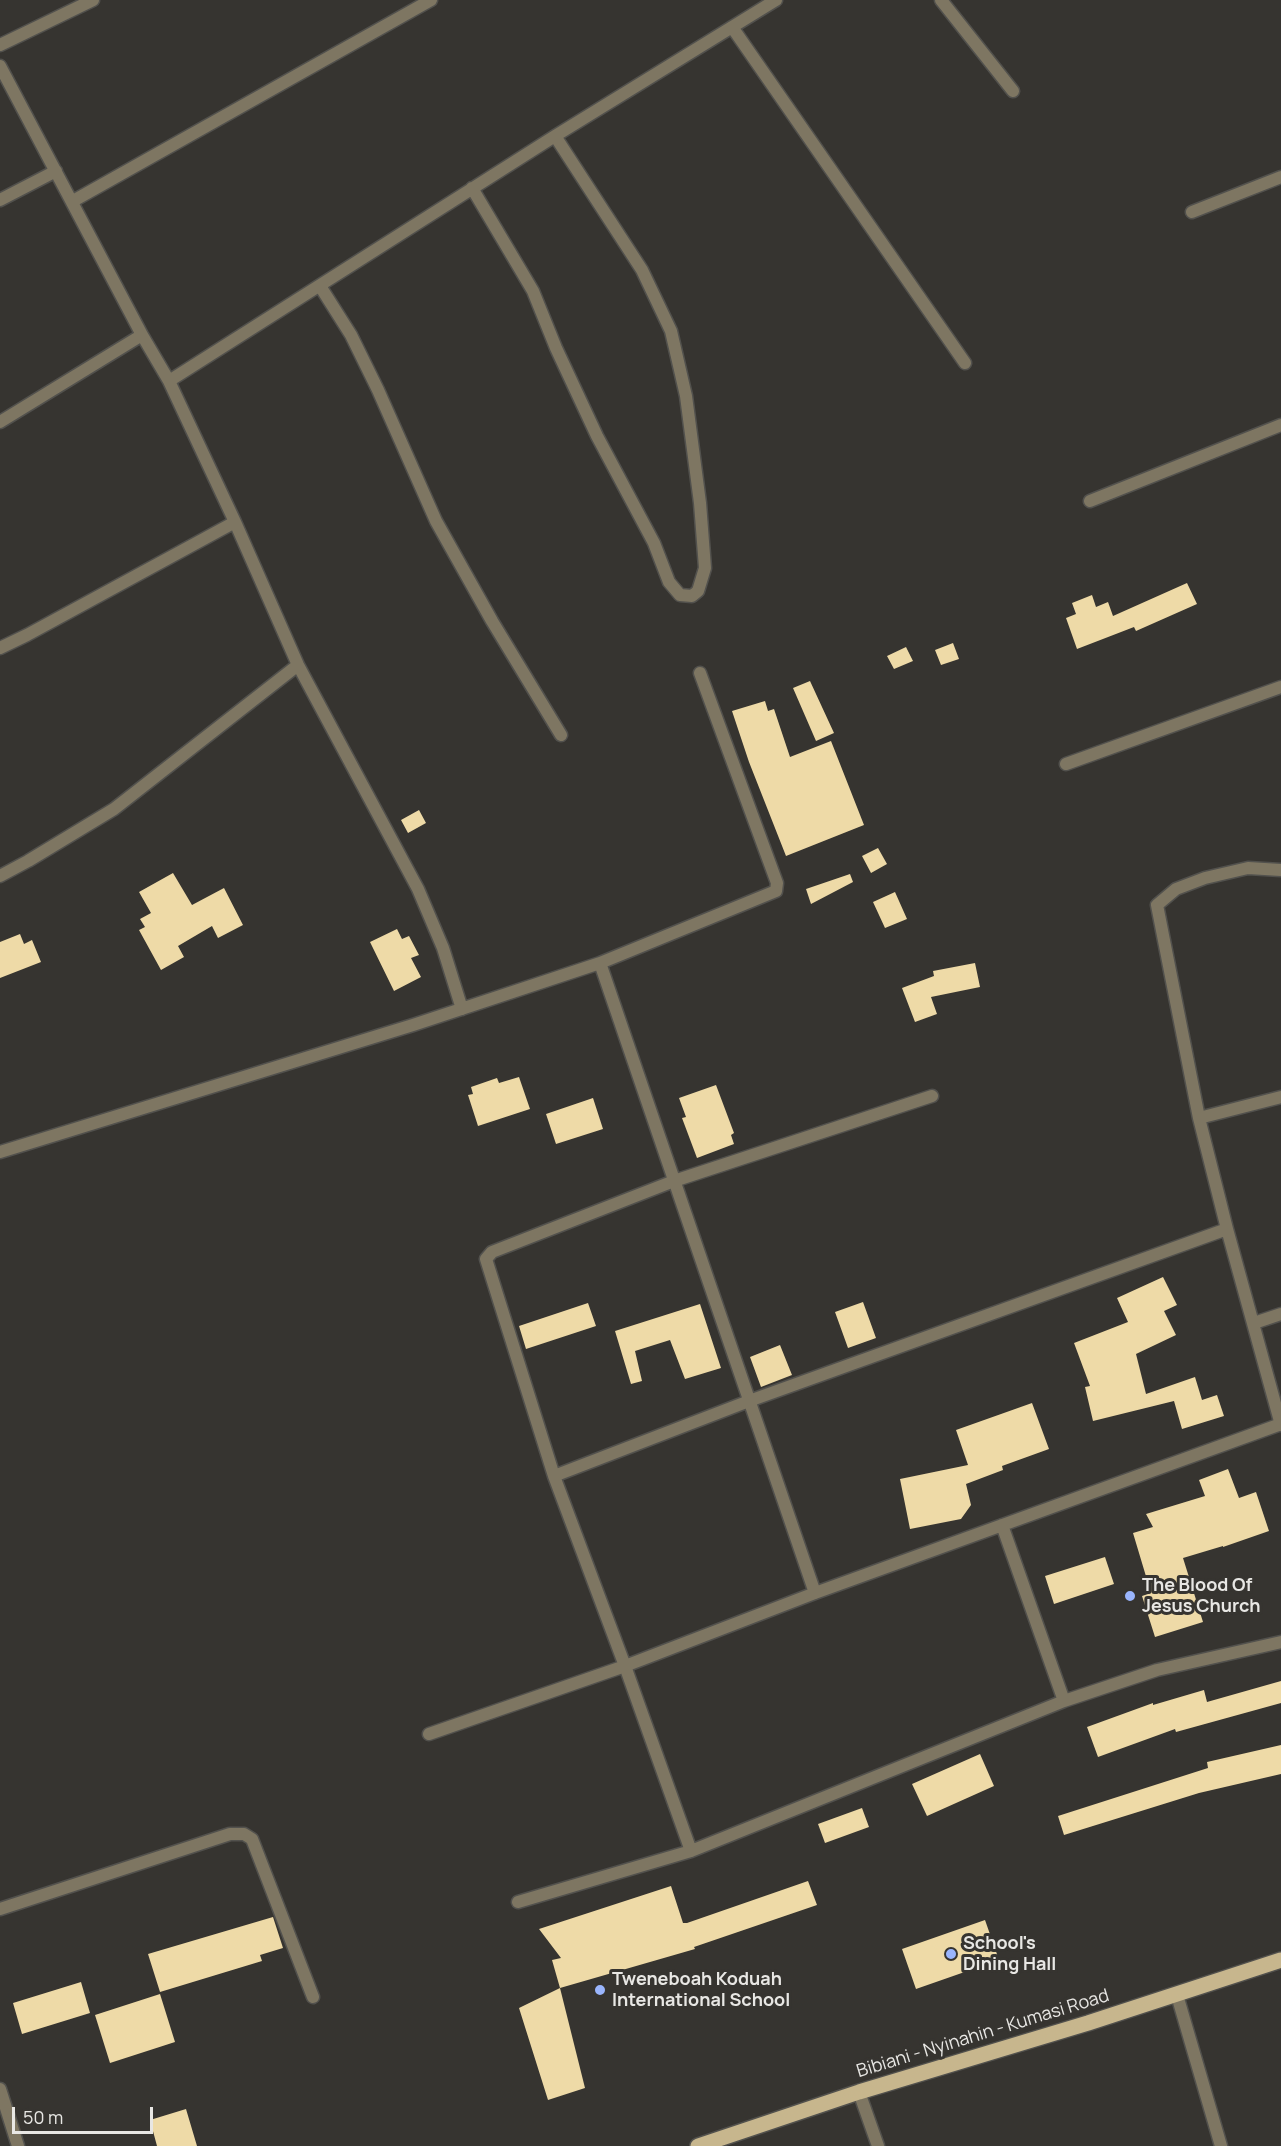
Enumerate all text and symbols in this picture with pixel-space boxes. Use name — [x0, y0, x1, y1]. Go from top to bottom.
place label: The Blood Of Jesus Church — [1142, 1575, 1261, 1618]
marker: The Blood Of Jesus Church — [1123, 1589, 1137, 1603]
place label: School's Dining Hall — [963, 1933, 1056, 1976]
marker: School's Dining Hall — [944, 1947, 958, 1961]
place label: Tweneboah Koduah International School — [612, 1969, 790, 2012]
marker: Tweneboah Koduah International School — [593, 1983, 607, 1997]
street label: Bibiani - Nyinahin - Kumasi Road — [854, 1985, 1112, 2083]
scale bar — [15, 2095, 156, 2133]
text: 50 m — [23, 2105, 63, 2129]

